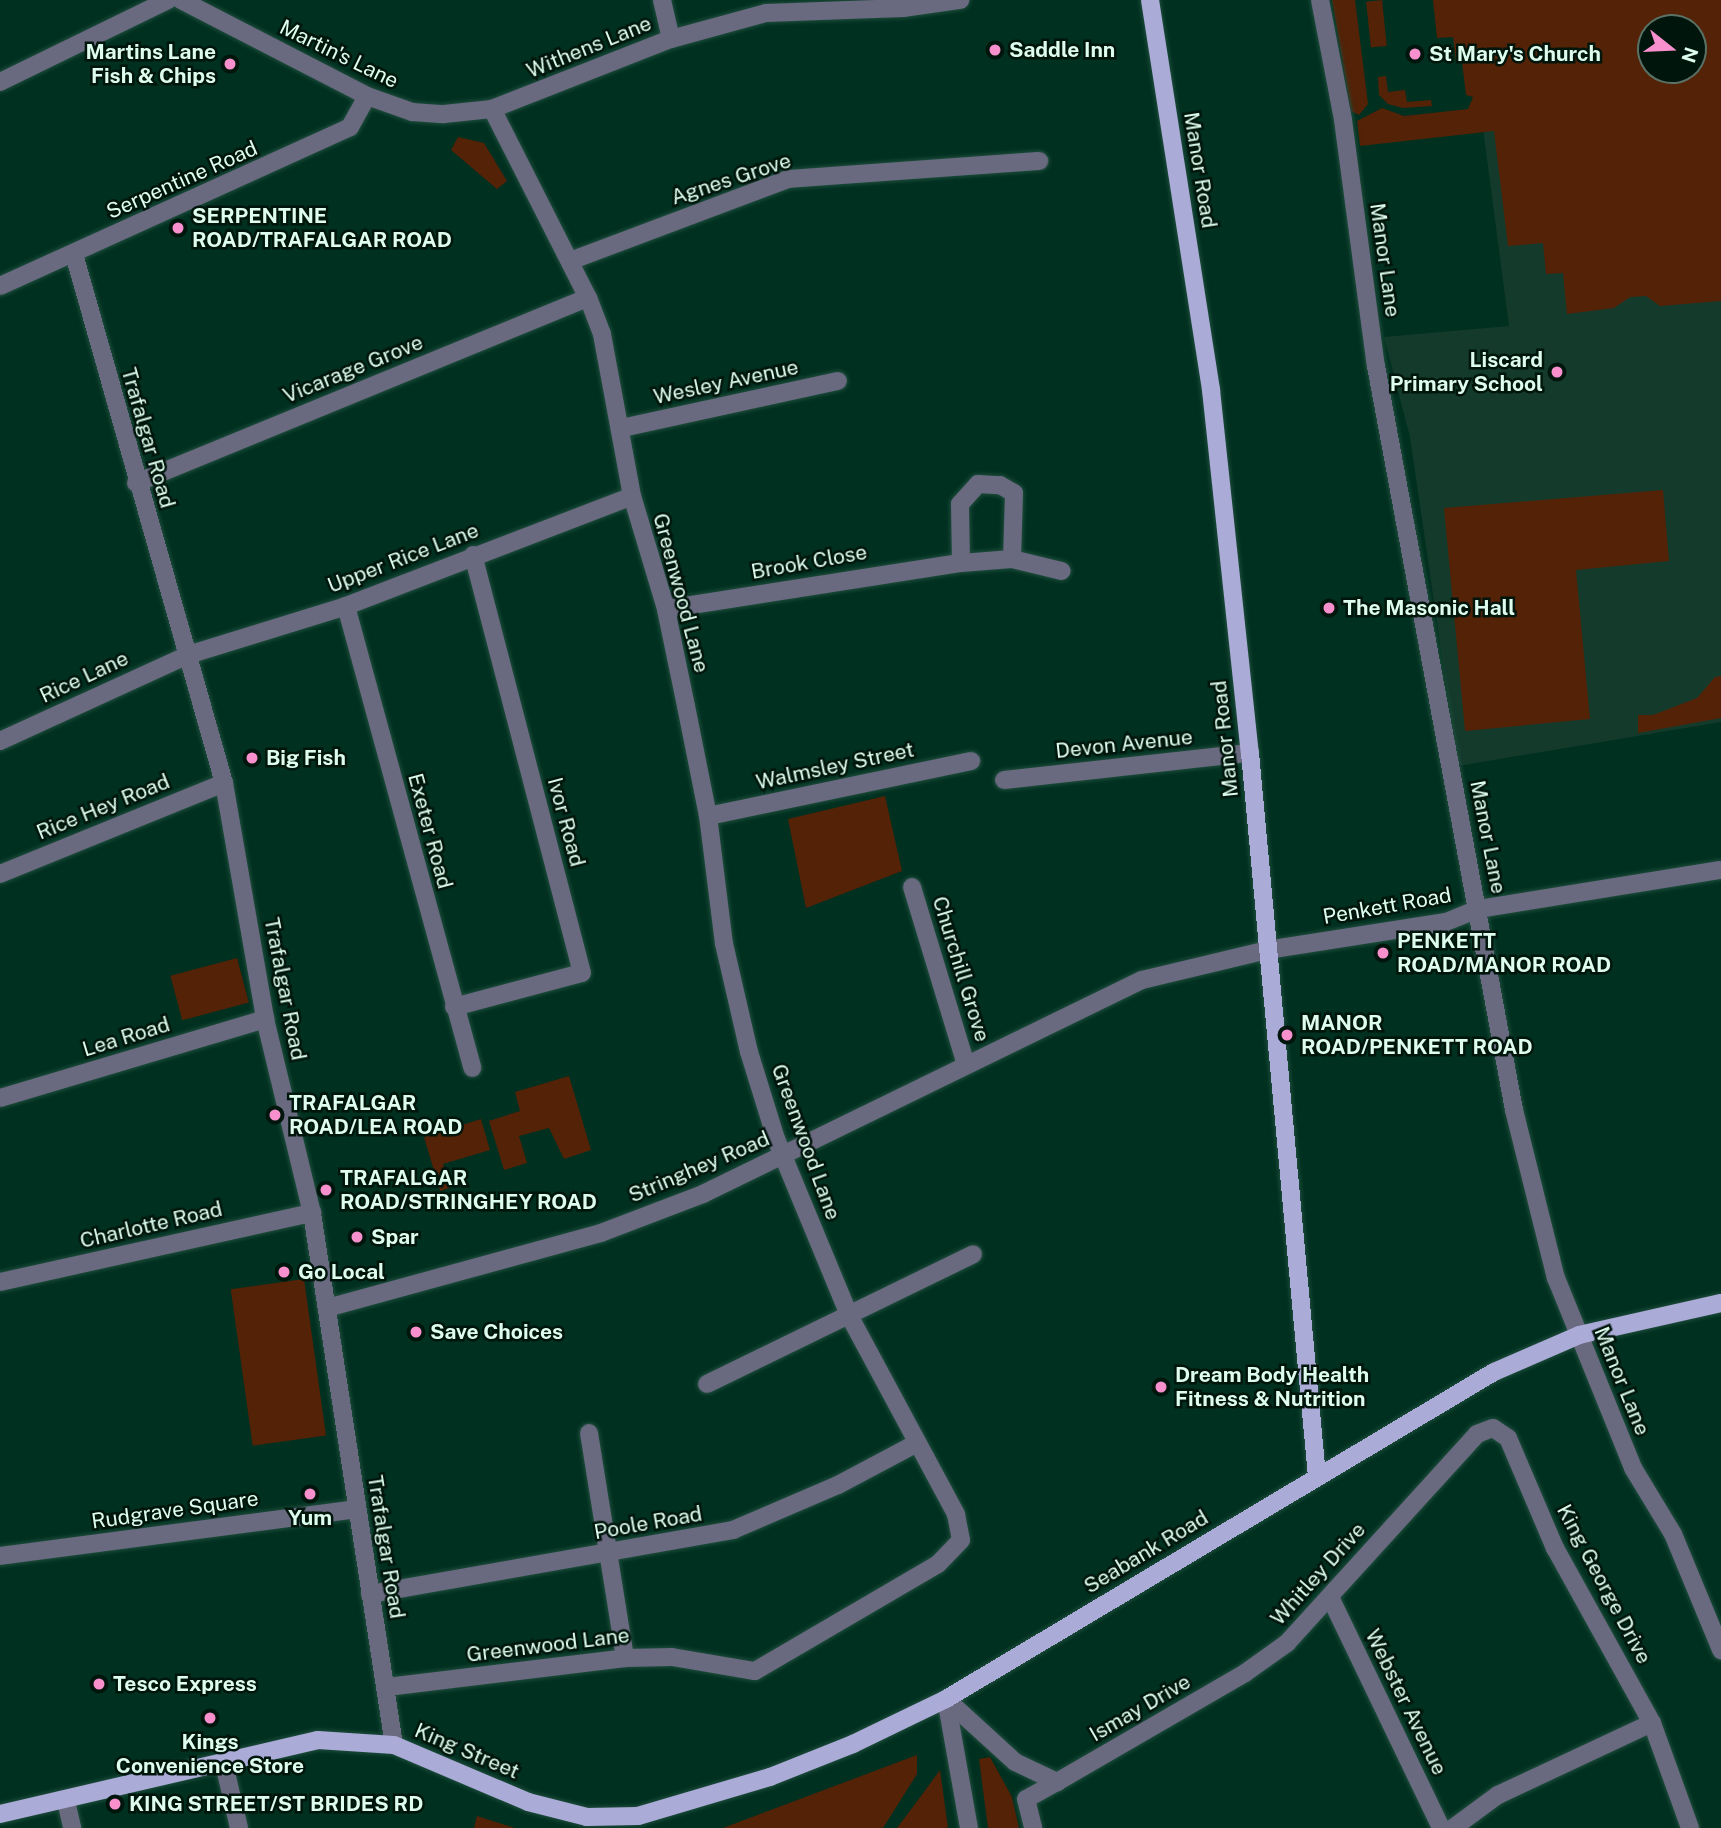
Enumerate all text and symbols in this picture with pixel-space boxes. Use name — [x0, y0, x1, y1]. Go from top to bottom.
street label: Withens Lane — [523, 10, 655, 84]
street label: Martin's Lane — [275, 14, 403, 94]
north arrow — [1637, 14, 1707, 84]
place label: Saddle Inn — [1009, 37, 1115, 63]
place label: Martins Lane Fish & Chips — [85, 39, 216, 89]
place label: St Mary's Church — [1429, 41, 1601, 67]
marker: Saddle Inn — [987, 42, 1003, 58]
text: N — [1677, 44, 1703, 65]
marker: St Mary's Church — [1407, 46, 1423, 62]
marker: Martins Lane Fish & Chips — [222, 56, 238, 72]
street label: Manor Road — [1178, 110, 1222, 230]
street label: Serpentine Road — [103, 135, 261, 225]
street label: Agnes Grove — [668, 148, 794, 210]
street label: Manor Lane — [1365, 201, 1405, 319]
place label: SERPENTINE ROAD/TRAFALGAR ROAD — [192, 203, 452, 253]
marker: SERPENTINE ROAD/TRAFALGAR ROAD — [170, 220, 186, 236]
street label: Vicarage Grove — [279, 329, 427, 409]
place label: Liscard Primary School — [1390, 347, 1543, 397]
street label: Wesley Avenue — [651, 354, 801, 410]
marker: Liscard Primary School — [1549, 364, 1565, 380]
street label: Trafalgar Road — [116, 365, 180, 511]
street label: Greenwood Lane — [648, 511, 714, 675]
street label: Upper Rice Lane — [324, 518, 482, 598]
street label: Brook Close — [749, 539, 869, 585]
place label: The Masonic Hall — [1343, 595, 1515, 621]
marker: The Masonic Hall — [1321, 600, 1337, 616]
street label: Rice Lane — [36, 646, 132, 708]
street label: Manor Road — [1206, 679, 1244, 799]
street label: Devon Avenue — [1054, 724, 1194, 764]
street label: Walmsley Street — [754, 737, 916, 795]
place label: Big Fish — [266, 745, 346, 771]
marker: Big Fish — [244, 750, 260, 766]
street label: Rice Hey Road — [33, 769, 173, 845]
street label: Exeter Road — [402, 770, 458, 892]
street label: Ivor Road — [542, 775, 590, 869]
street label: Manor Lane — [1465, 778, 1511, 896]
street label: Penkett Road — [1321, 882, 1453, 930]
street label: Churchill Grove — [927, 893, 995, 1045]
street label: Trafalgar Road — [259, 915, 311, 1063]
place label: PENKETT ROAD/MANOR ROAD — [1397, 928, 1611, 978]
marker: PENKETT ROAD/MANOR ROAD — [1375, 945, 1391, 961]
place label: MANOR ROAD/PENKETT ROAD — [1301, 1010, 1533, 1060]
street label: Lea Road — [79, 1012, 173, 1062]
marker: MANOR ROAD/PENKETT ROAD — [1279, 1027, 1295, 1043]
street label: Greenwood Lane — [766, 1061, 846, 1223]
place label: TRAFALGAR ROAD/LEA ROAD — [289, 1090, 462, 1140]
marker: TRAFALGAR ROAD/LEA ROAD — [267, 1107, 283, 1123]
street label: Stringhey Road — [625, 1126, 773, 1208]
place label: TRAFALGAR ROAD/STRINGHEY ROAD — [340, 1165, 597, 1215]
marker: TRAFALGAR ROAD/STRINGHEY ROAD — [318, 1182, 334, 1198]
street label: Charlotte Road — [77, 1196, 225, 1254]
place label: Spar — [371, 1224, 419, 1250]
marker: Spar — [349, 1229, 365, 1245]
place label: Go Local — [298, 1259, 385, 1285]
marker: Go Local — [276, 1264, 292, 1280]
place label: Save Choices — [430, 1319, 563, 1345]
street label: Manor Lane — [1589, 1323, 1655, 1439]
marker: Save Choices — [408, 1324, 424, 1340]
place label: Dream Body Health Fitness & Nutrition — [1175, 1362, 1369, 1412]
marker: Dream Body Health Fitness & Nutrition — [1153, 1379, 1169, 1395]
street label: Trafalgar Road — [362, 1473, 410, 1621]
street label: Rudgrave Square — [90, 1486, 260, 1534]
marker: Yum — [302, 1486, 318, 1502]
street label: King George Drive — [1551, 1500, 1657, 1668]
street label: Poole Road — [592, 1501, 704, 1545]
place label: Yum — [288, 1505, 332, 1531]
street label: Seabank Road — [1079, 1505, 1213, 1599]
street label: Whitley Drive — [1265, 1517, 1371, 1631]
street label: Greenwood Lane — [465, 1623, 631, 1667]
street label: Webster Avenue — [1360, 1625, 1452, 1779]
street label: Ismay Drive — [1085, 1669, 1195, 1747]
place label: Tesco Express — [113, 1671, 257, 1697]
marker: Tesco Express — [91, 1676, 107, 1692]
marker: Kings Convenience Store — [202, 1710, 218, 1726]
street label: King Street — [411, 1718, 523, 1784]
place label: Kings Convenience Store — [116, 1729, 304, 1779]
place label: KING STREET/ST BRIDES RD — [129, 1791, 423, 1817]
marker: KING STREET/ST BRIDES RD — [107, 1796, 123, 1812]

